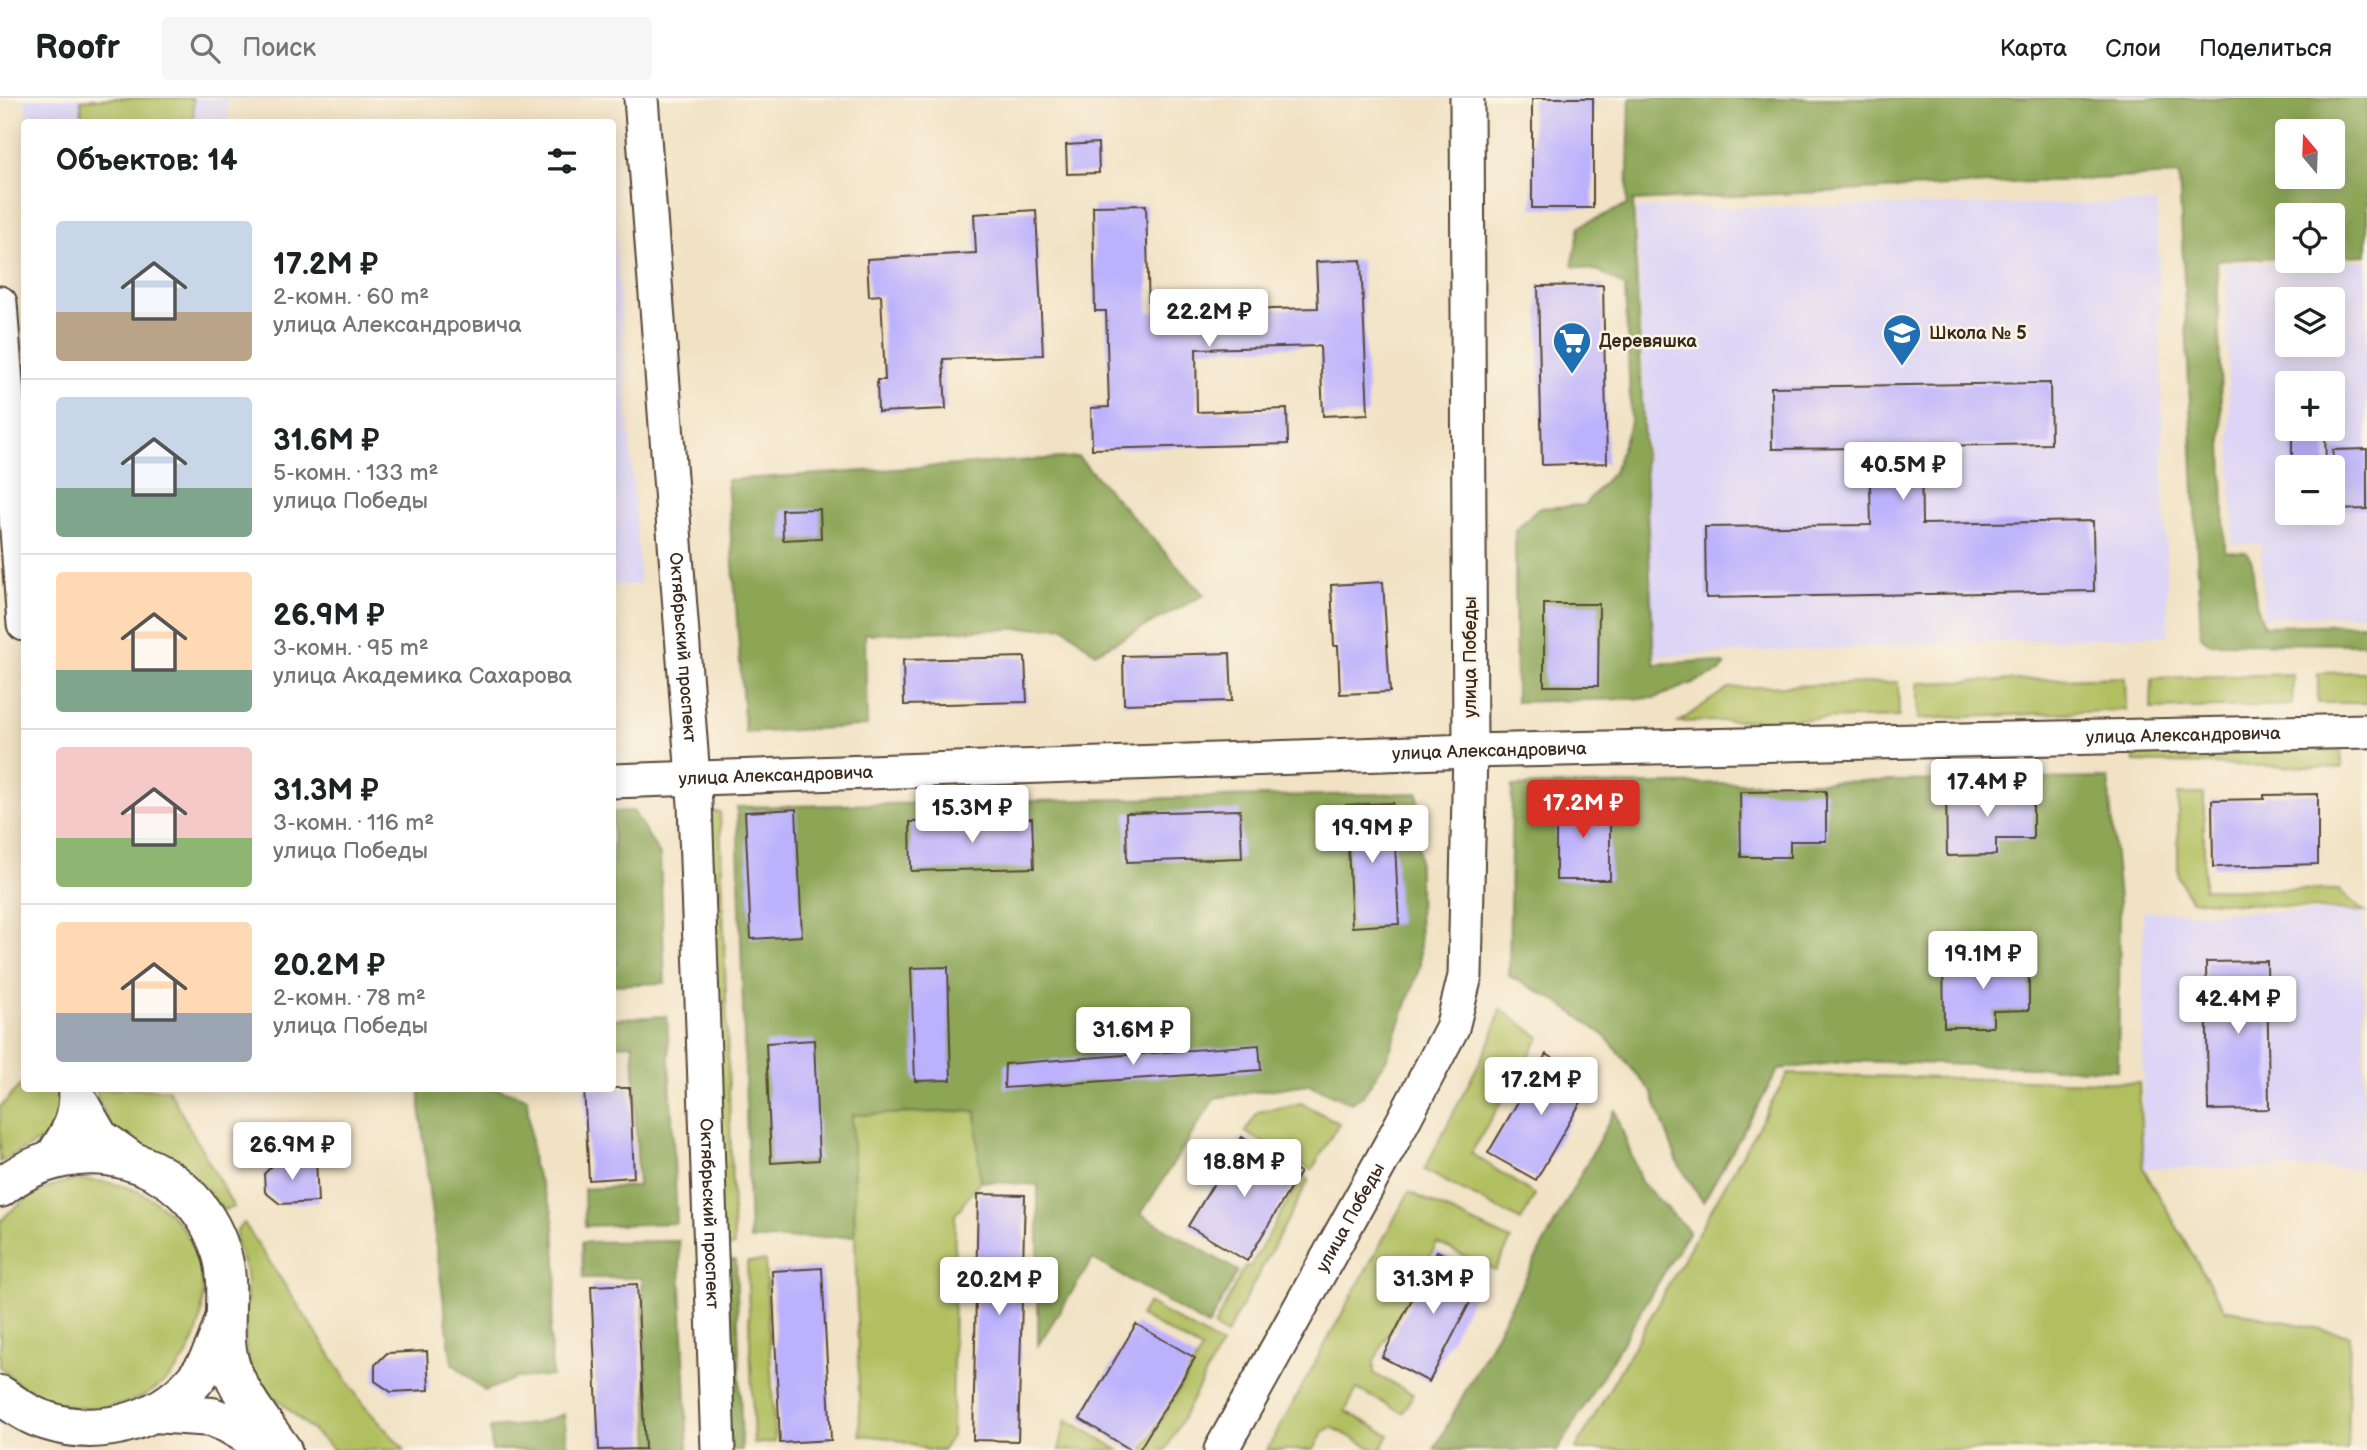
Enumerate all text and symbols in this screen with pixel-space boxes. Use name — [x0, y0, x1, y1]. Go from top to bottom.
search box — [162, 17, 652, 80]
text: Roofr — [35, 28, 120, 68]
icon: search — [186, 29, 224, 67]
text: Поиск — [242, 33, 316, 64]
text: Карта — [2000, 34, 2067, 63]
text: Слои — [2105, 34, 2161, 63]
text: Поделиться — [2199, 34, 2332, 63]
north arrow — [2275, 119, 2345, 189]
map controls — [2275, 119, 2345, 525]
icon: filters — [543, 142, 581, 180]
text: Объектов: 14 — [56, 143, 238, 179]
button: locate — [2275, 203, 2345, 273]
text: 17.2M ₽ — [273, 247, 378, 283]
icon: home — [112, 249, 196, 333]
text: 2-комн. · 60 m² — [273, 283, 429, 311]
button: layers — [2275, 287, 2345, 357]
pin: 22.2M ₽ — [1144, 289, 1274, 349]
text: 22.2M ₽ — [1166, 298, 1252, 326]
text: улица Александровича — [273, 311, 522, 339]
school or university icon: Школа № 5 — [1881, 312, 1923, 367]
supermarket icon: Деревяшка — [1551, 320, 1593, 375]
place label: Школа № 5 — [1929, 323, 2027, 344]
place label: Деревяшка — [1599, 331, 1697, 352]
button: + — [2275, 371, 2345, 441]
text: 31.6M ₽ — [273, 423, 379, 459]
icon: home — [112, 425, 196, 509]
pin: 40.5M ₽ — [1838, 442, 1968, 502]
text: 40.5M ₽ — [1860, 451, 1946, 479]
button: − — [2275, 455, 2345, 525]
text: 5-комн. · 133 m² — [273, 459, 438, 487]
text: улица Победы — [273, 487, 428, 515]
street label: Октябрьский проспект — [665, 552, 700, 744]
street label: улица Победы — [1460, 596, 1481, 718]
text: 26.9M ₽ — [273, 598, 385, 634]
icon: home — [112, 600, 196, 684]
text: 3-комн. · 95 m² — [273, 634, 429, 662]
text: улица Академика Сахарова — [273, 662, 572, 690]
street label: улица Александровича — [2086, 723, 2281, 748]
street label: улица Александровича — [1392, 738, 1587, 765]
pin: 17.4M ₽ — [1922, 760, 2052, 819]
street label: улица Александровича — [678, 762, 874, 790]
text: 17.4M ₽ — [1947, 768, 2027, 796]
text: 31.3M ₽ — [273, 773, 379, 809]
icon: home — [112, 775, 196, 859]
pin: 17.2M ₽ — [1518, 780, 1648, 840]
pin: 15.3M ₽ — [907, 786, 1037, 845]
text: 17.2M ₽ — [1543, 789, 1623, 817]
text: 15.3M ₽ — [932, 794, 1012, 822]
pin: 19.9M ₽ — [1307, 806, 1437, 865]
text: 3-комн. · 116 m² — [273, 809, 434, 837]
text: 19.9M ₽ — [1331, 814, 1413, 842]
text: улица Победы — [273, 837, 428, 865]
pin: 19.1M ₽ — [1918, 932, 2048, 991]
text: 19.1M ₽ — [1944, 940, 2022, 968]
text: 20.2M ₽ — [273, 948, 385, 984]
icon: home — [112, 950, 196, 1034]
pin: 42.4M ₽ — [2173, 976, 2303, 1036]
text: 2-комн. · 78 m² — [273, 984, 426, 1012]
text: 42.4M ₽ — [2195, 985, 2281, 1013]
pin: 31.6M ₽ — [1068, 1007, 1198, 1067]
text: улица Победы — [273, 1012, 428, 1040]
text: 31.6M ₽ — [1092, 1016, 1174, 1044]
pin: 17.2M ₽ — [1476, 1058, 1606, 1117]
text: 17.2M ₽ — [1501, 1066, 1581, 1094]
street label: Октябрьский проспект — [695, 1118, 723, 1310]
pin: 26.9M ₽ — [227, 1122, 357, 1182]
text: 26.9M ₽ — [249, 1131, 335, 1159]
pin: 18.8M ₽ — [1179, 1140, 1309, 1199]
text: 18.8M ₽ — [1203, 1148, 1285, 1176]
street label: улица Победы — [1312, 1160, 1389, 1276]
pin: 31.3M ₽ — [1368, 1256, 1498, 1316]
pin: 20.2M ₽ — [934, 1258, 1064, 1317]
text: 31.3M ₽ — [1392, 1265, 1474, 1293]
text: 20.2M ₽ — [956, 1266, 1042, 1294]

